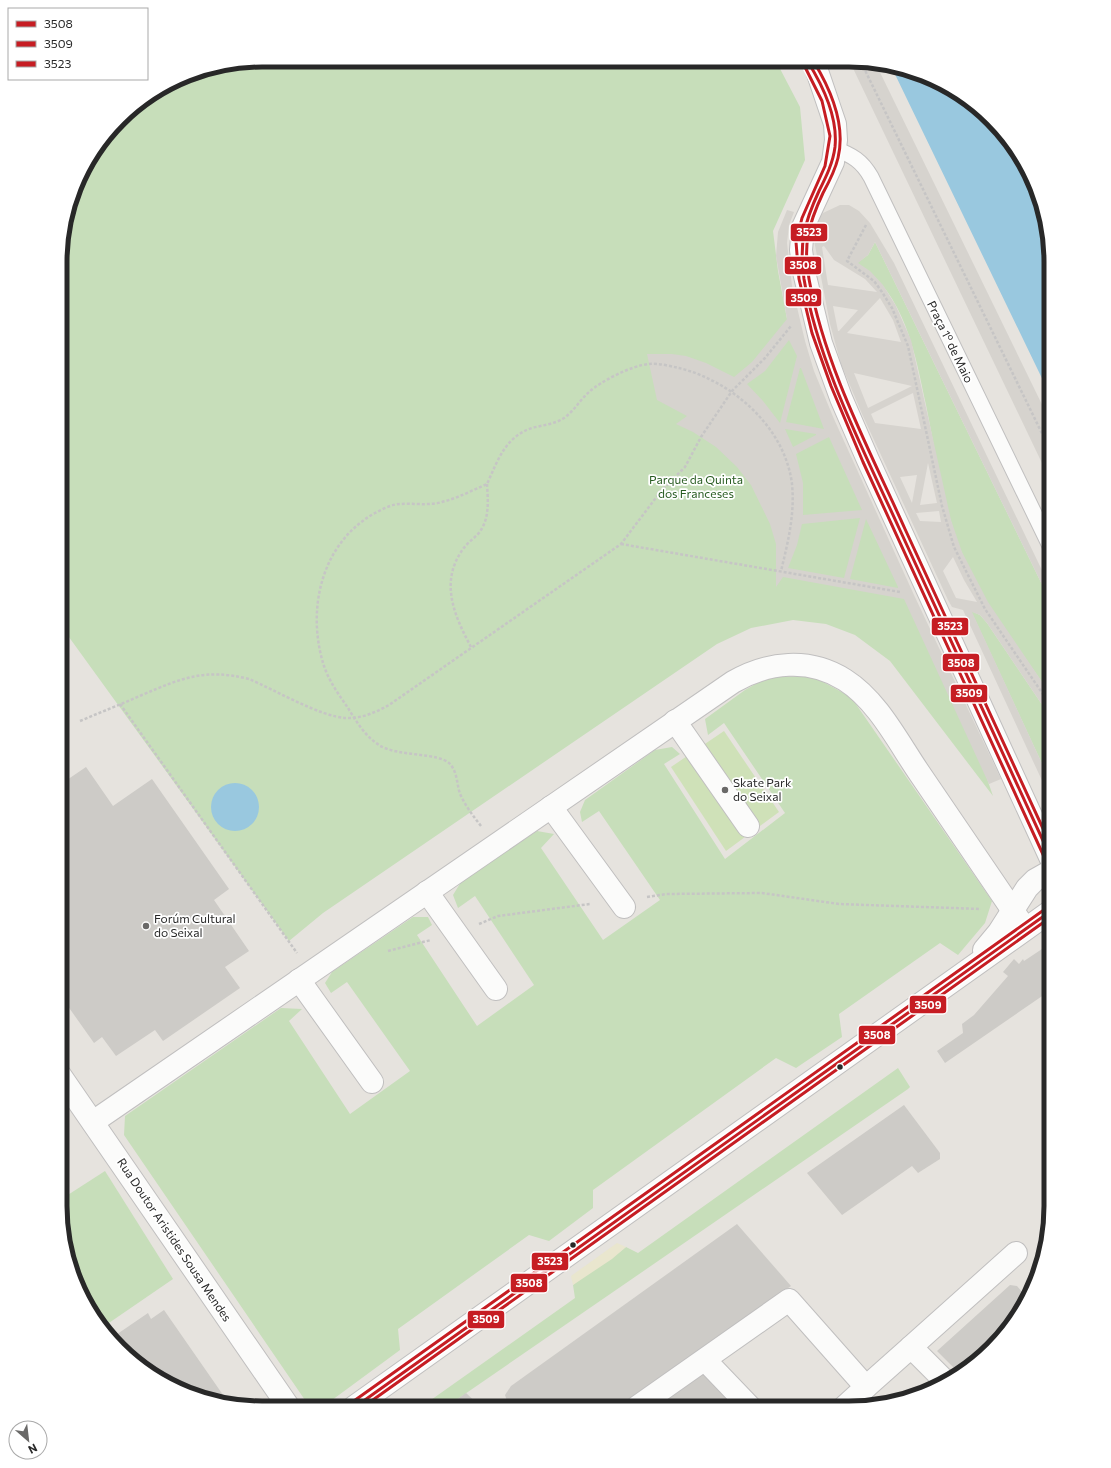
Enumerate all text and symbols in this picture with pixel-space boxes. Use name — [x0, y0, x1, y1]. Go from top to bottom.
legend — [8, 8, 148, 80]
text: 3508 — [44, 16, 73, 30]
text: 3509 — [44, 36, 73, 50]
text: 3523 — [44, 56, 71, 70]
line badge: 3523 — [790, 223, 828, 242]
text: 3523 — [796, 225, 822, 238]
line badge: 3508 — [784, 256, 822, 275]
text: 3508 — [790, 258, 817, 271]
line badge: 3509 — [785, 288, 822, 307]
text: 3509 — [791, 291, 818, 304]
street label: Praça 1º de Maio — [925, 298, 977, 385]
park label: Parque da Quinta dos Franceses — [649, 472, 743, 500]
line badge: 3523 — [931, 617, 969, 636]
text: 3523 — [937, 619, 963, 632]
line badge: 3508 — [942, 653, 980, 672]
text: 3508 — [948, 656, 975, 669]
line badge: 3509 — [950, 684, 988, 703]
text: 3509 — [956, 686, 983, 699]
place label: Skate Park do Seixal — [733, 775, 792, 803]
marker: Skate Park do Seixal — [720, 785, 730, 795]
place label: Forúm Cultural do Seixal — [154, 911, 236, 939]
marker: Forúm Cultural do Seixal — [141, 921, 151, 931]
line badge: 3509 — [909, 995, 947, 1014]
text: 3509 — [915, 998, 942, 1011]
line badge: 3508 — [858, 1025, 896, 1045]
text: 3508 — [864, 1028, 891, 1041]
unlabelled marker — [835, 1062, 845, 1072]
street label: Rua Doutor Aristides Sousa Mendes — [115, 1155, 235, 1324]
unlabelled marker — [568, 1240, 578, 1250]
line badge: 3523 — [531, 1252, 569, 1271]
text: 3523 — [537, 1254, 563, 1267]
line badge: 3508 — [510, 1273, 548, 1293]
text: 3508 — [516, 1276, 543, 1289]
line badge: 3509 — [467, 1310, 505, 1329]
text: 3509 — [473, 1312, 500, 1325]
north arrow — [8, 1420, 48, 1460]
text: N — [26, 1442, 40, 1457]

